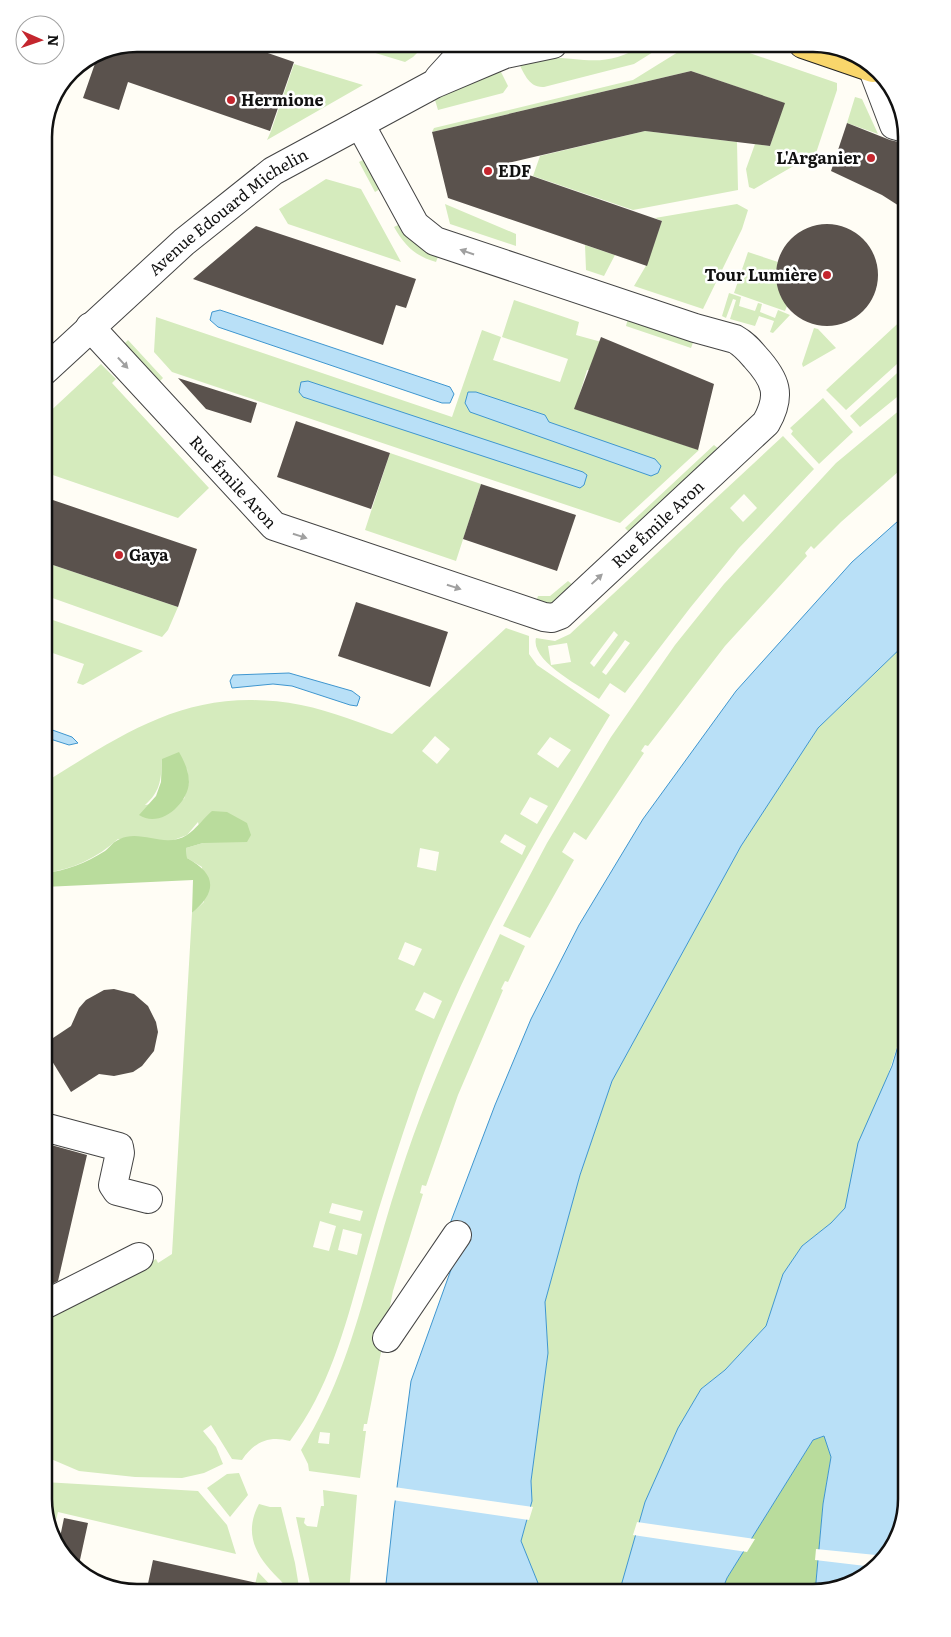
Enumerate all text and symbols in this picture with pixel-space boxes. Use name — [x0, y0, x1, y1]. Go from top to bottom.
north arrow — [15, 15, 65, 65]
text: N — [44, 34, 64, 47]
place label: Hermione — [241, 87, 324, 111]
marker: Hermione — [225, 94, 237, 106]
street label: Avenue Edouard Michelin — [142, 141, 312, 280]
place label: L'Arganier — [776, 145, 861, 169]
marker: L'Arganier — [865, 152, 877, 164]
place label: EDF — [498, 158, 531, 182]
marker: EDF — [482, 165, 494, 177]
one-way arrow — [459, 248, 474, 256]
place label: Tour Lumière — [704, 262, 817, 286]
marker: Tour Lumière — [821, 269, 833, 281]
one-way arrow — [118, 357, 129, 369]
street label: Rue Émile Aron — [185, 429, 283, 533]
street label: Rue Émile Aron — [605, 474, 709, 573]
one-way arrow — [293, 533, 308, 540]
place label: Gaya — [129, 542, 169, 566]
marker: Gaya — [113, 549, 125, 561]
one-way arrow — [591, 573, 603, 585]
one-way arrow — [447, 584, 462, 592]

